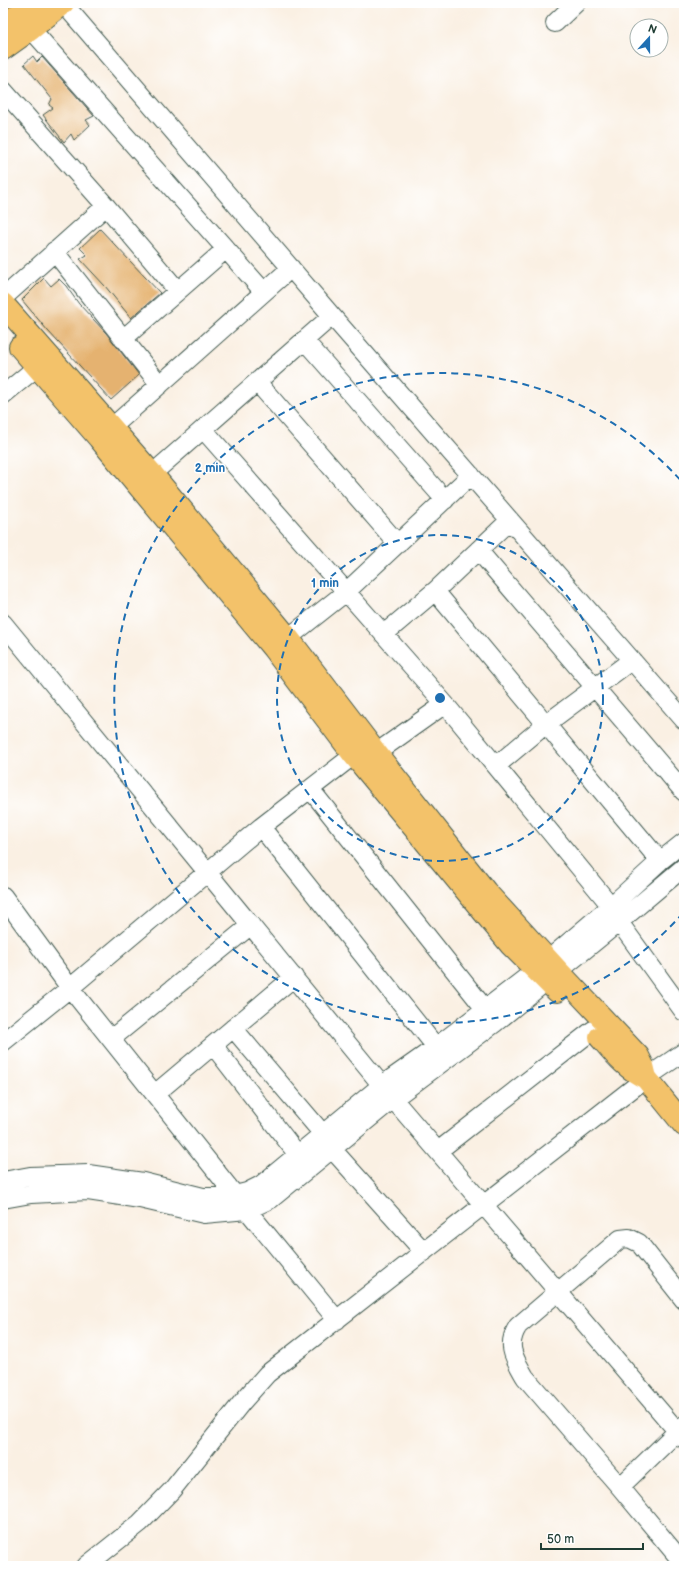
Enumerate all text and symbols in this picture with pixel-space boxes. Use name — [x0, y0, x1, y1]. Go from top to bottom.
north arrow — [629, 18, 669, 58]
text: N — [646, 22, 659, 37]
text: 2 min — [195, 461, 225, 476]
text: 1 min — [311, 576, 339, 591]
centre of rings — [433, 691, 447, 705]
scale bar — [541, 1525, 643, 1551]
text: 50 m — [547, 1532, 574, 1547]

